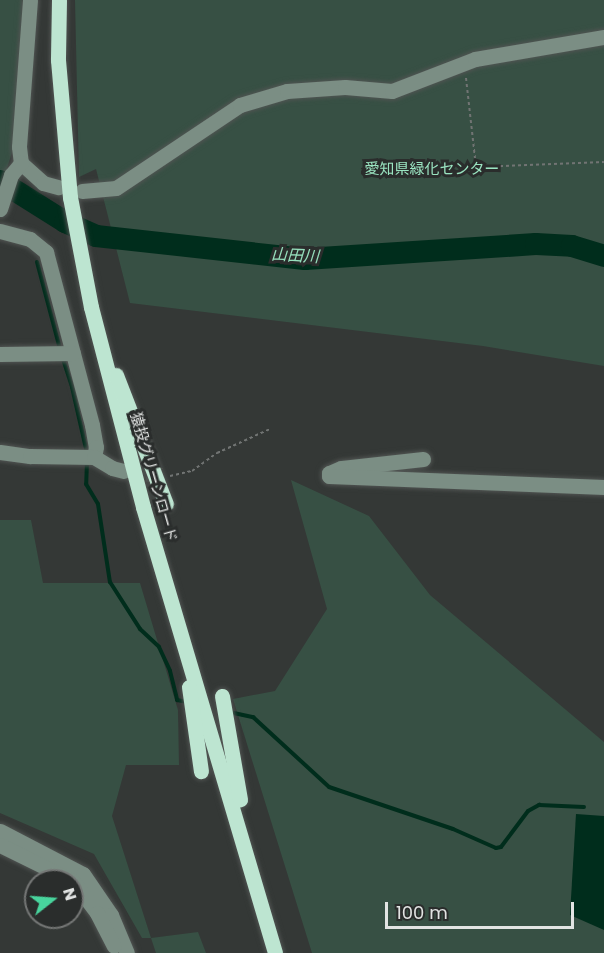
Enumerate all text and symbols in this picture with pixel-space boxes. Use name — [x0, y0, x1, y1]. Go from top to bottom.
park label: 愛知県緑化センター — [365, 160, 499, 178]
water label: 山田川 — [271, 245, 319, 267]
street label: 猿投グリーンロード — [127, 410, 181, 544]
north arrow — [24, 869, 84, 929]
text: N — [57, 885, 83, 903]
scale bar — [388, 890, 577, 928]
text: 100 m — [396, 900, 448, 925]

